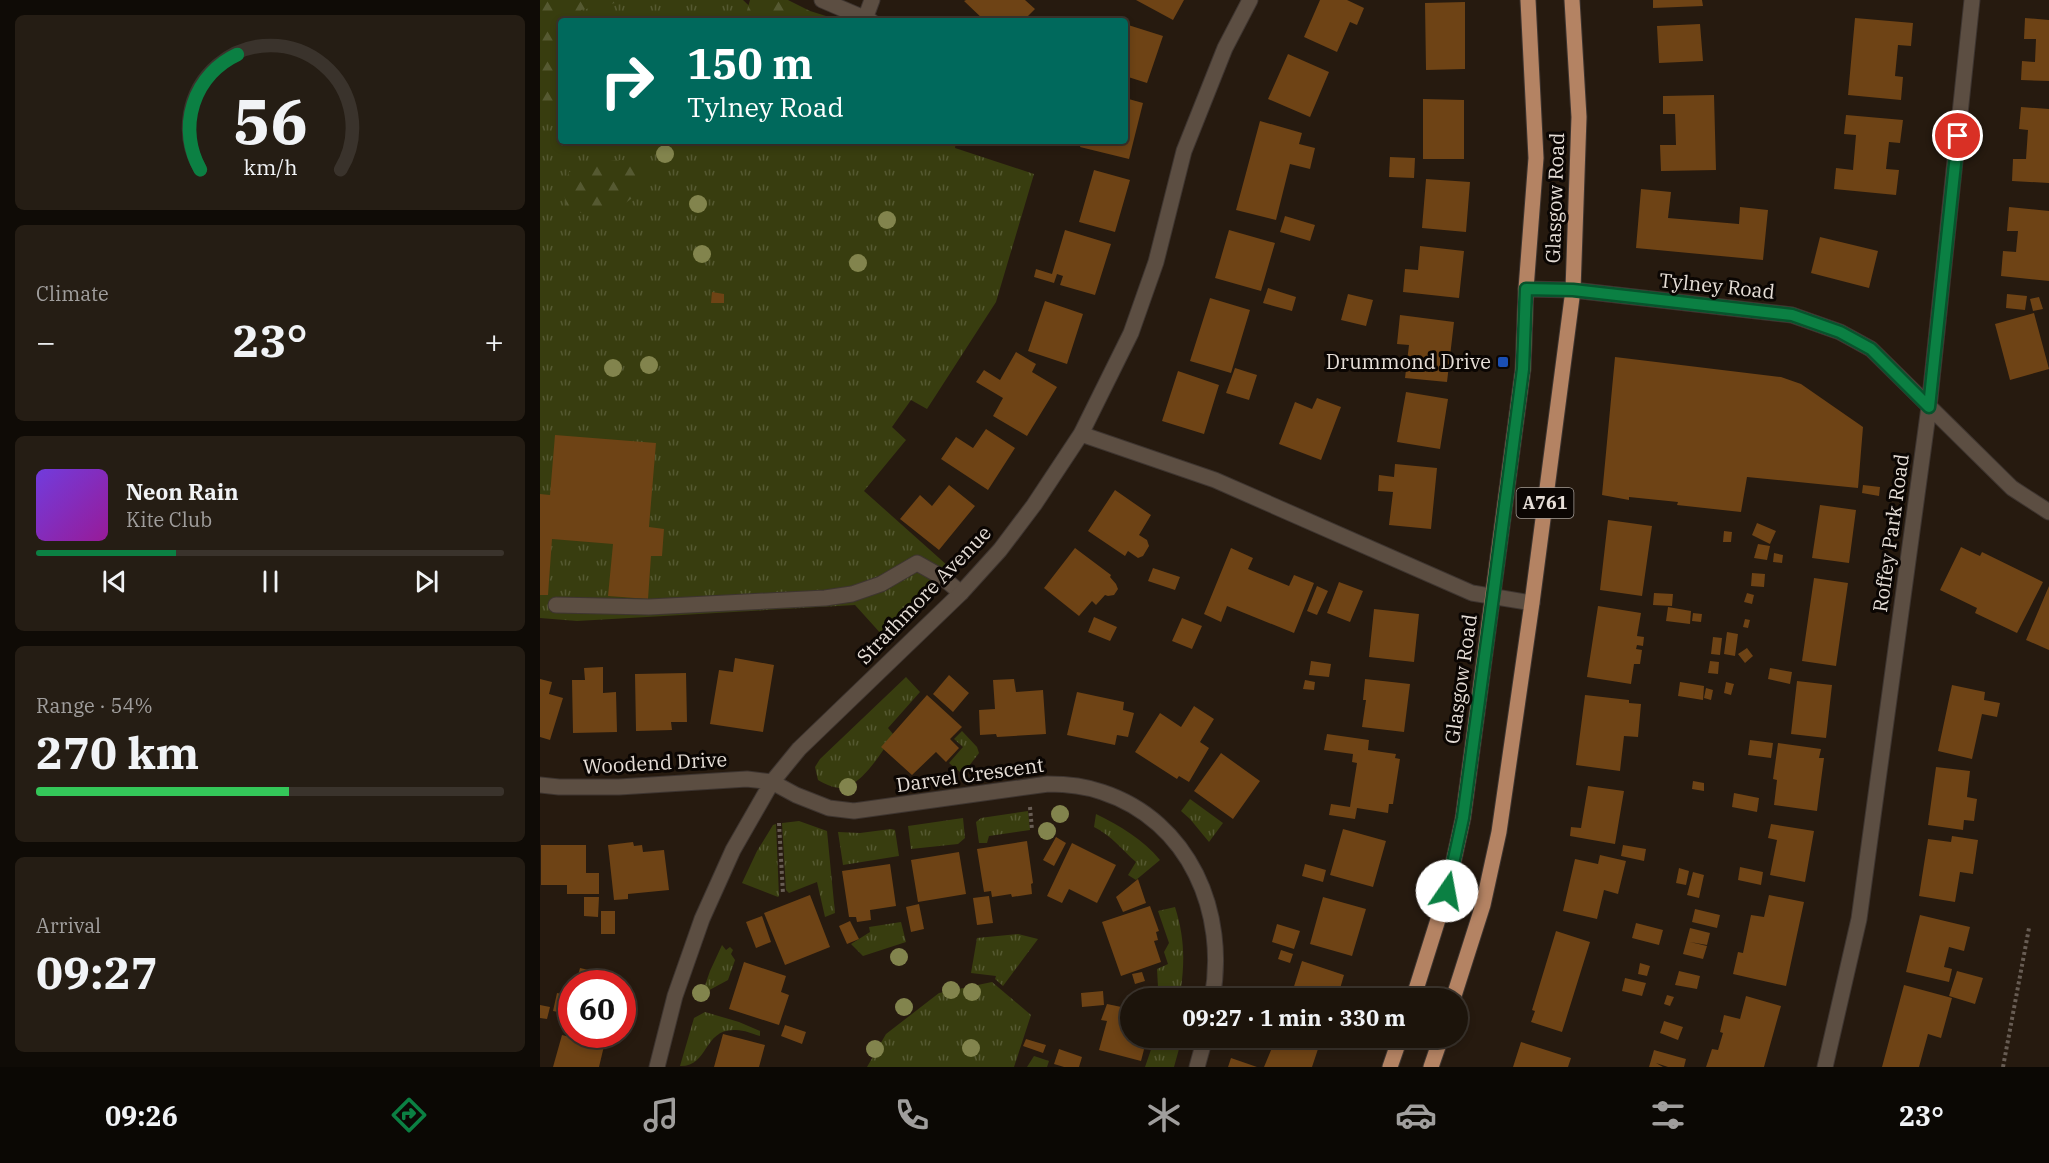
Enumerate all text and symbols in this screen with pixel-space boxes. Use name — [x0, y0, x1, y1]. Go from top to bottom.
text: 150 m — [687, 36, 813, 91]
icon: right — [588, 42, 666, 120]
text: 56 — [233, 80, 307, 161]
text: Tylney Road — [687, 89, 844, 124]
pin — [1932, 110, 1983, 161]
icon: arrive — [1941, 119, 1974, 152]
street label: Glasgow Road — [1539, 132, 1570, 264]
text: km/h — [243, 153, 297, 181]
street label: Tylney Road — [1658, 266, 1776, 305]
text: Climate — [36, 280, 109, 307]
text: 23° — [232, 311, 308, 369]
text: − — [36, 320, 56, 363]
text: + — [484, 320, 504, 363]
place label: Drummond Drive — [1326, 348, 1491, 375]
marker: Drummond Drive — [1496, 355, 1510, 369]
street label: Roffey Park Road — [1866, 452, 1915, 614]
text: Neon Rain — [126, 477, 239, 506]
road number: A761 — [1516, 488, 1574, 518]
text: Kite Club — [126, 506, 212, 533]
street label: Strathmore Avenue — [850, 520, 997, 670]
icon: previous — [98, 565, 131, 598]
icon: pause — [254, 565, 287, 598]
icon: next — [410, 565, 443, 598]
street label: Glasgow Road — [1438, 612, 1483, 746]
text: Range · 54% — [36, 692, 153, 719]
text: 270 km — [36, 723, 199, 781]
street label: Woodend Drive — [582, 745, 728, 780]
street label: Darvel Crescent — [894, 751, 1046, 798]
position arrow — [1415, 859, 1479, 923]
text: Arrival — [36, 912, 101, 939]
text: 09:27 — [36, 943, 158, 1001]
speed limit sign: 60 — [558, 970, 636, 1048]
text: 09:27 · 1 min · 330 m — [1182, 1003, 1406, 1032]
icon: directions — [388, 1094, 430, 1136]
icon: music — [640, 1094, 682, 1136]
icon: phone — [891, 1094, 933, 1136]
icon: climate — [1143, 1094, 1185, 1136]
icon: car — [1395, 1094, 1437, 1136]
icon: filters — [1647, 1094, 1689, 1136]
text: 09:26 — [105, 1098, 178, 1133]
text: 23° — [1899, 1098, 1944, 1133]

